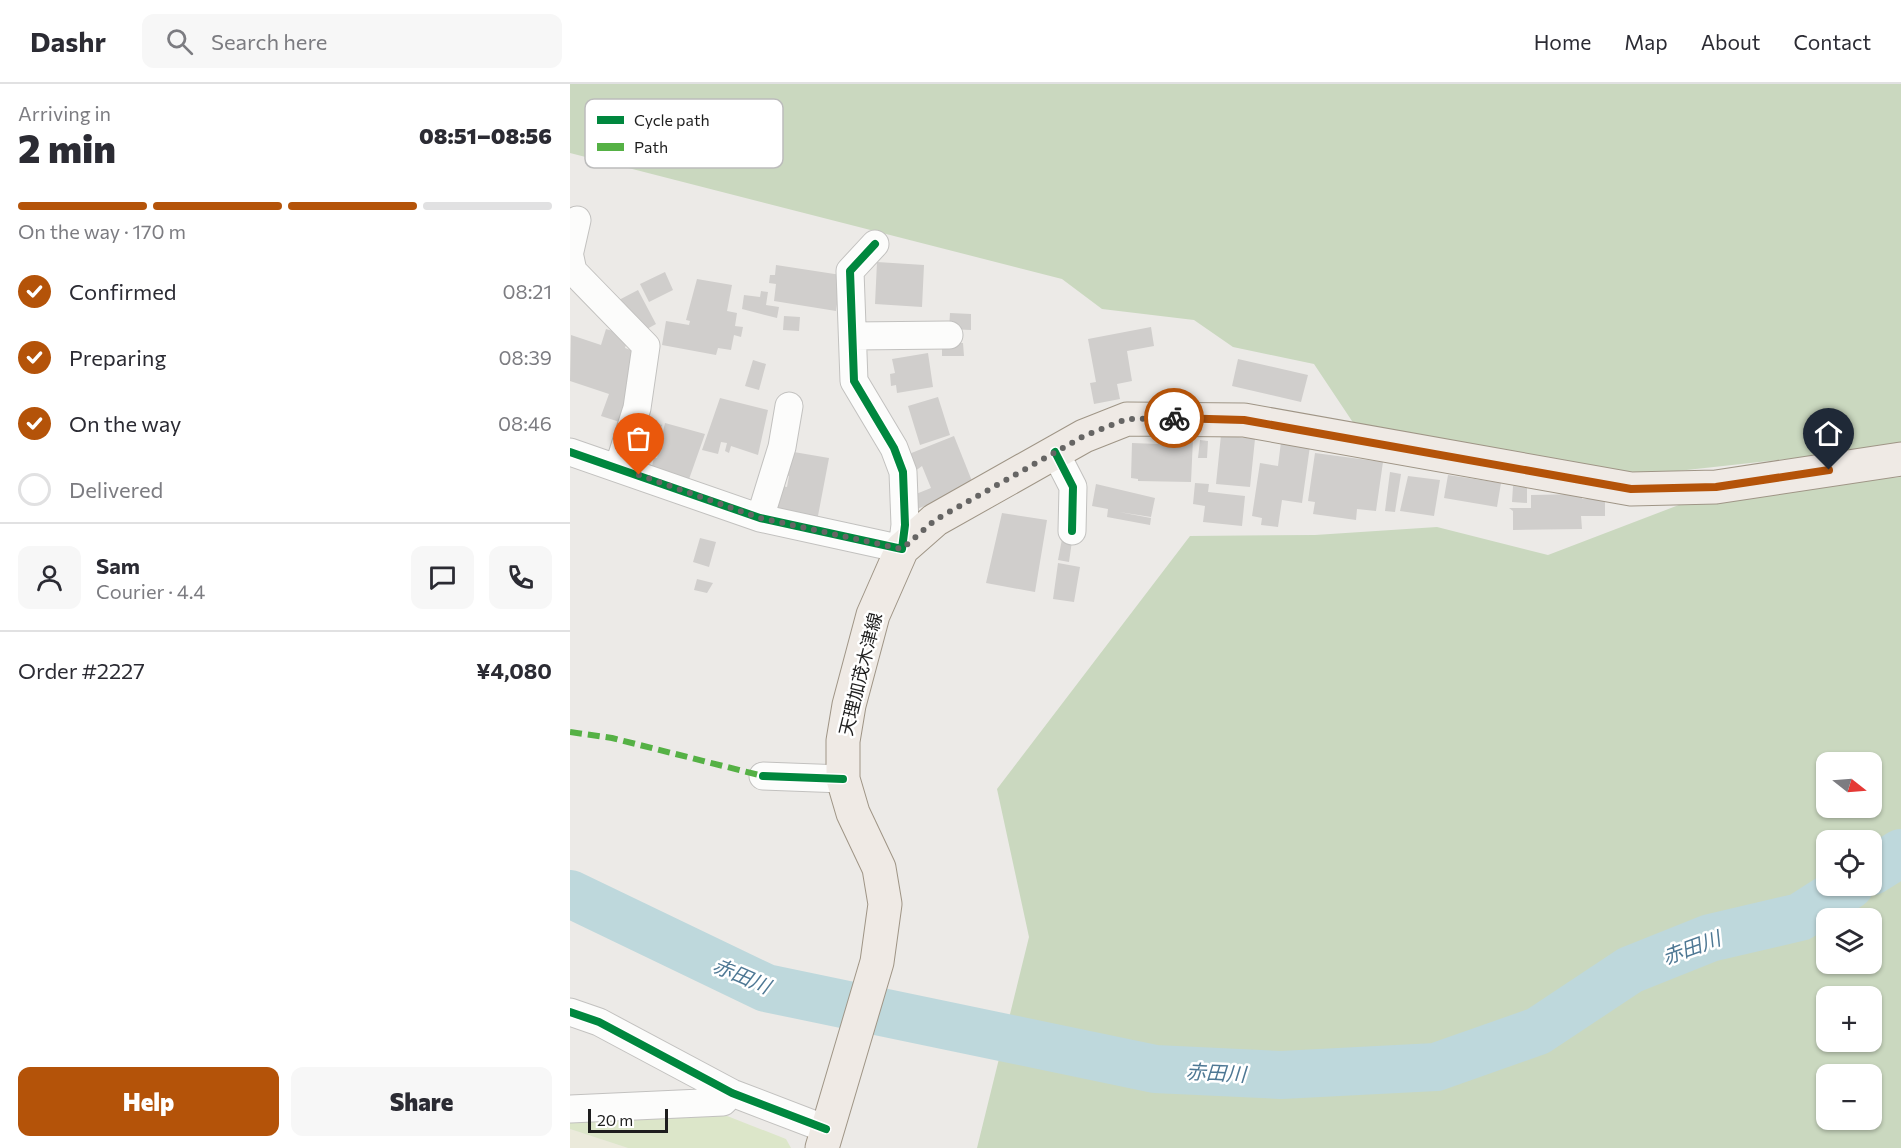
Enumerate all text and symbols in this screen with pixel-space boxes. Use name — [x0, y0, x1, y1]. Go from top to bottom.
search box — [142, 14, 562, 68]
text: Dashr — [30, 24, 106, 58]
icon: search — [163, 25, 196, 58]
text: Search here — [211, 28, 327, 55]
text: Home — [1534, 29, 1591, 54]
text: Map — [1624, 29, 1668, 54]
text: About — [1701, 29, 1760, 54]
text: Contact — [1793, 29, 1871, 54]
legend — [585, 99, 783, 168]
text: Arriving in — [18, 101, 111, 125]
text: Cycle path — [634, 110, 710, 129]
text: 08:51–08:56 — [419, 122, 552, 149]
text: 2 min — [18, 123, 116, 171]
text: Path — [634, 137, 668, 156]
text: On the way · 170 m — [18, 219, 186, 243]
icon: check — [18, 275, 51, 308]
text: Confirmed — [69, 278, 176, 305]
text: 08:21 — [502, 279, 552, 303]
icon: check — [18, 341, 51, 374]
text: Preparing — [69, 344, 166, 371]
text: 08:39 — [499, 345, 552, 369]
courier — [1144, 388, 1204, 448]
icon: bike — [1158, 402, 1191, 435]
icon: check — [18, 407, 51, 440]
pin — [1803, 408, 1854, 470]
text: On the way — [69, 410, 181, 437]
text: 08:46 — [498, 411, 552, 435]
pin — [613, 413, 664, 475]
icon: home — [1812, 417, 1845, 450]
icon: bag — [622, 422, 655, 455]
text: Delivered — [69, 476, 163, 503]
button: person — [18, 546, 81, 609]
button: chat — [411, 546, 474, 609]
button: phone — [489, 546, 552, 609]
text: Sam — [96, 552, 140, 579]
text: Courier · 4.4 — [96, 579, 205, 603]
street label: 天理加茂木津線 — [834, 610, 886, 738]
text: Order #2227 — [18, 657, 145, 684]
text: ¥4,080 — [476, 657, 552, 684]
north arrow — [1816, 752, 1882, 818]
map controls — [1816, 752, 1882, 1130]
button: locate — [1816, 830, 1882, 896]
button: layers — [1816, 908, 1882, 974]
water label: 赤田川 — [1659, 925, 1725, 969]
water label: 赤田川 — [710, 952, 776, 999]
button: + — [1816, 986, 1882, 1052]
water label: 赤田川 — [1185, 1058, 1249, 1086]
button: − — [1816, 1064, 1882, 1130]
button: Help — [18, 1067, 279, 1136]
button: Share — [291, 1067, 552, 1136]
scale bar — [588, 1106, 668, 1134]
text: 20 m — [597, 1110, 633, 1129]

